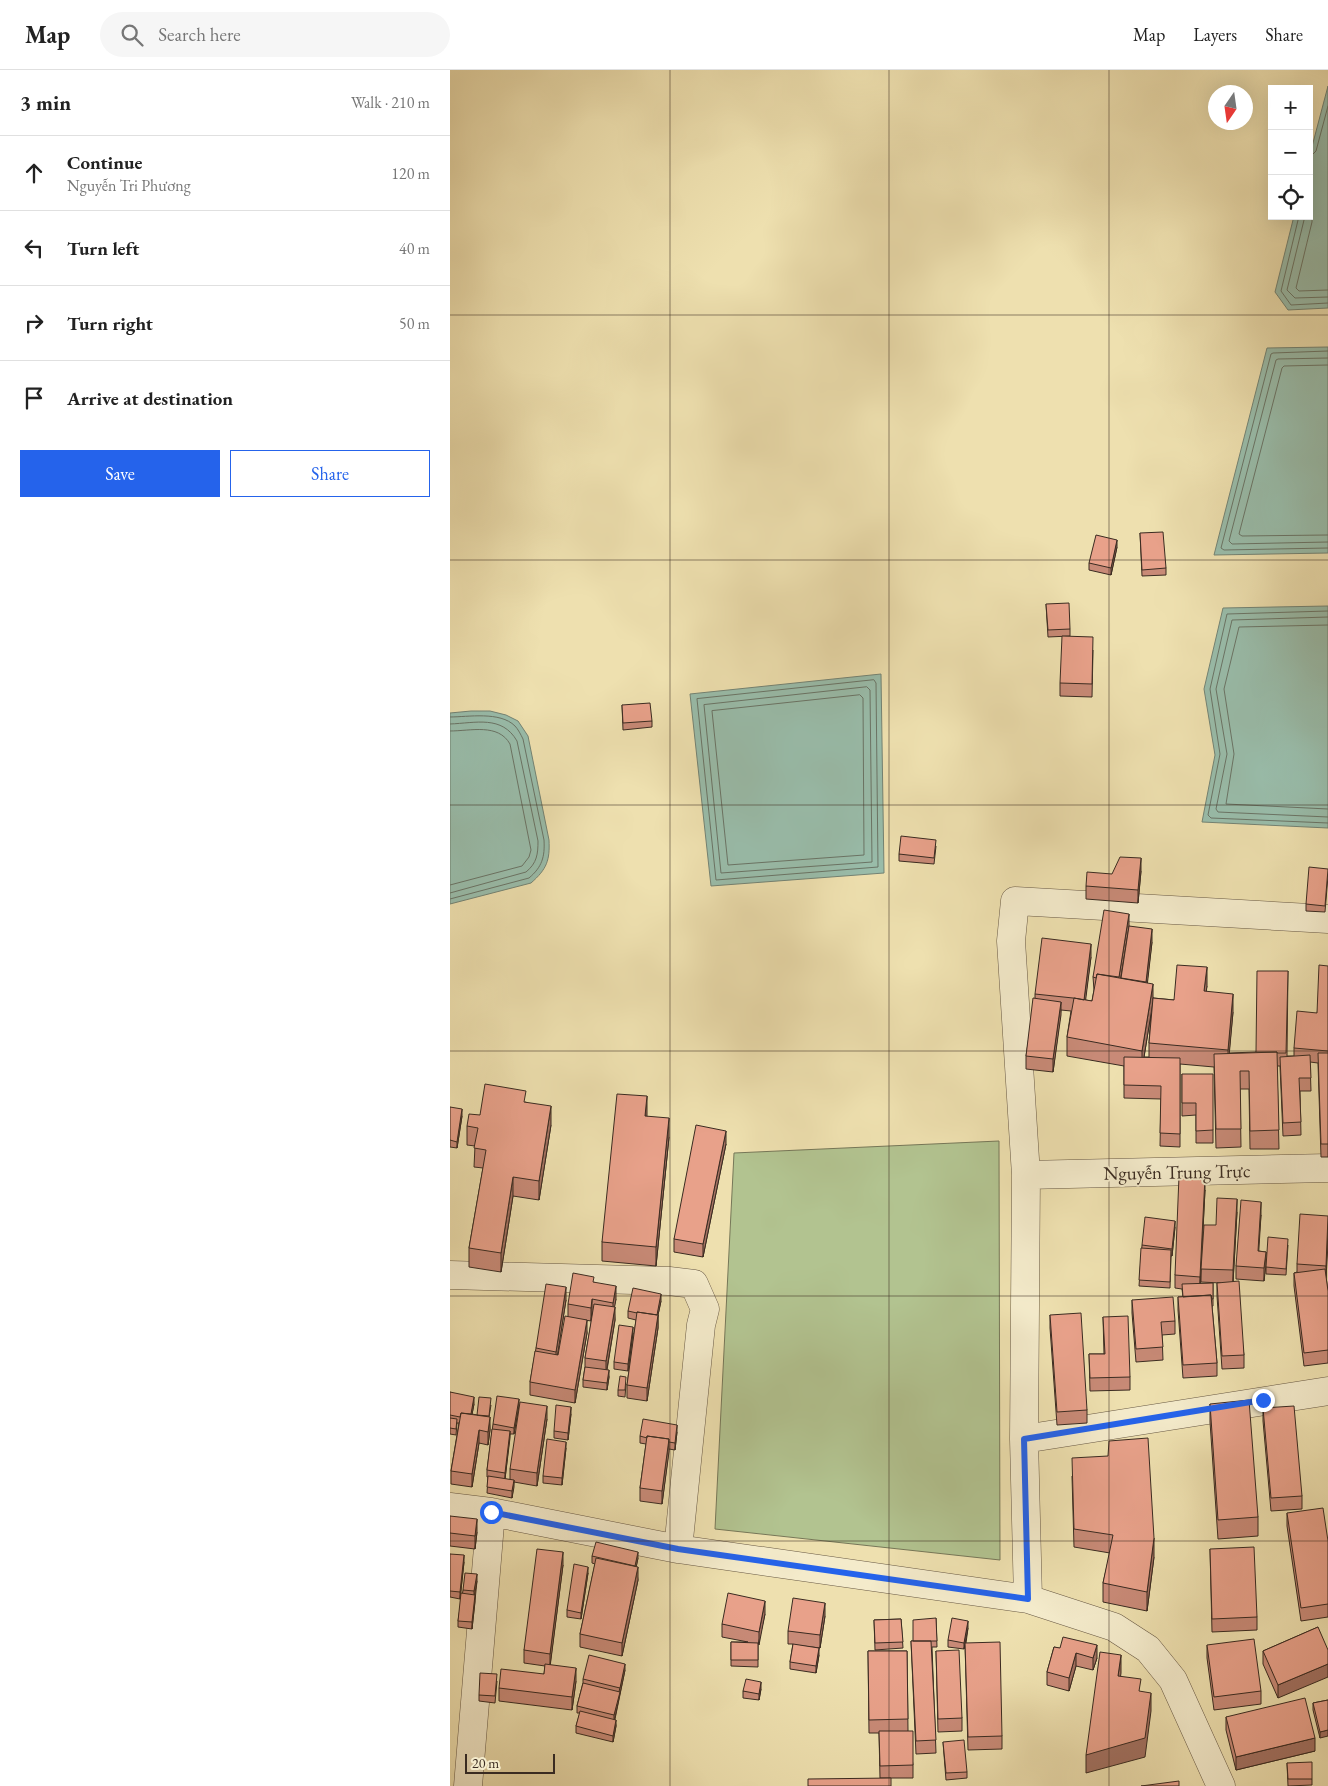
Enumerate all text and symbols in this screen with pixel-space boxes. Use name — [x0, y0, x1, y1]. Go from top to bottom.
search box — [100, 12, 450, 57]
text: Map — [25, 19, 70, 50]
icon: search — [118, 21, 146, 49]
text: Search here — [158, 22, 241, 47]
text: Map — [1133, 23, 1165, 46]
text: Layers — [1193, 23, 1237, 46]
text: Share — [1265, 23, 1303, 46]
north arrow — [1208, 85, 1253, 130]
map controls — [1268, 85, 1313, 220]
button: + — [1268, 85, 1313, 130]
text: 3 min — [20, 89, 71, 116]
text: Walk · 210 m — [351, 92, 430, 113]
button: − — [1268, 130, 1313, 175]
text: Continue — [67, 150, 142, 175]
icon: ahead — [20, 159, 48, 187]
text: 120 m — [391, 163, 430, 184]
text: Nguyễn Tri Phương — [67, 175, 191, 196]
button: locate — [1268, 175, 1313, 220]
icon: left — [20, 234, 48, 262]
text: Turn left — [67, 236, 139, 261]
text: 40 m — [399, 238, 430, 259]
icon: right — [20, 309, 48, 337]
text: Turn right — [67, 311, 153, 336]
text: 50 m — [399, 313, 430, 334]
icon: arrive — [20, 384, 48, 412]
text: Arrive at destination — [67, 386, 233, 411]
button: Save — [20, 450, 220, 497]
button: Share — [230, 450, 430, 497]
street label: Nguyễn Trung Trực — [1103, 1158, 1251, 1186]
route end — [1252, 1389, 1275, 1412]
route start — [480, 1501, 503, 1524]
scale bar — [465, 1751, 555, 1774]
text: 20 m — [472, 1754, 499, 1772]

